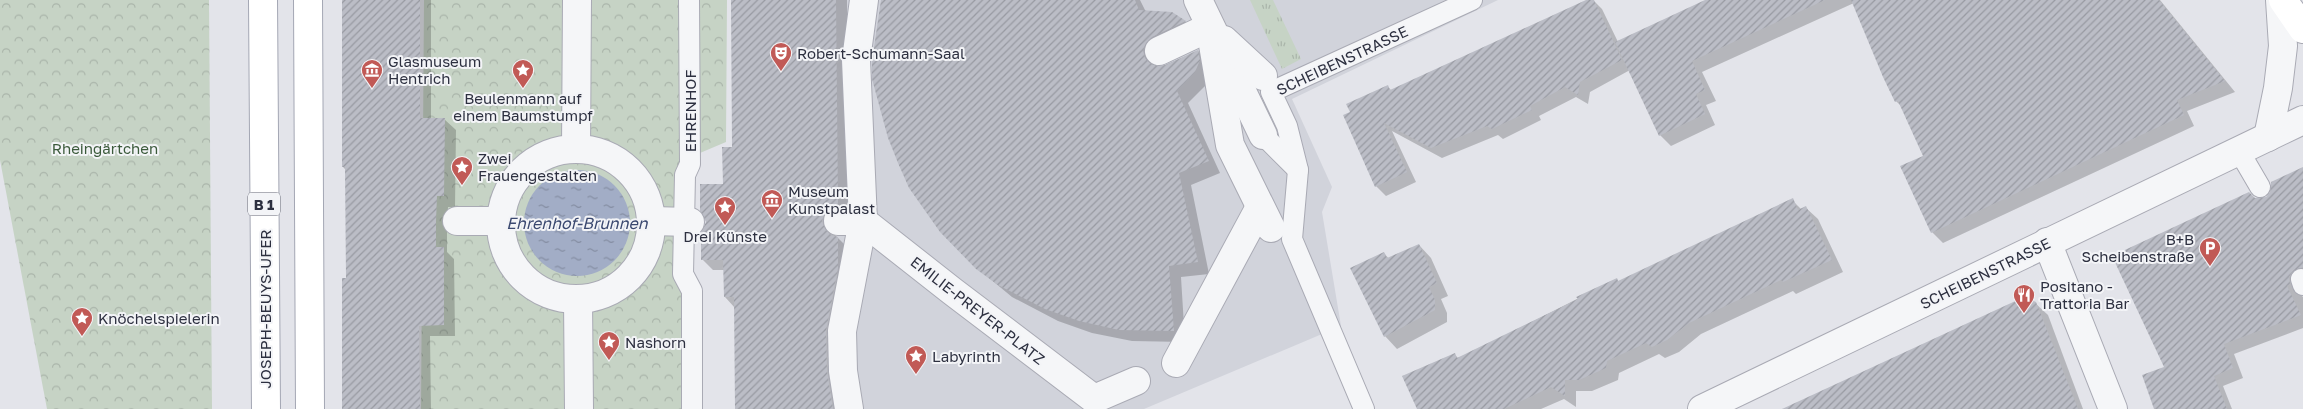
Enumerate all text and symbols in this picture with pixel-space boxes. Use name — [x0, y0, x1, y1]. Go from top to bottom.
street label: SCHEIBENSTRASSE — [1273, 22, 1411, 98]
theatre icon: Robert-Schumann-Saal — [769, 41, 793, 72]
place label: Robert-Schumann-Saal — [797, 44, 965, 62]
place label: Glasmuseum Hentrich — [388, 52, 481, 87]
museum icon: Glasmuseum Hentrich — [360, 58, 384, 89]
place icon: Beulenmann auf einem Baumstumpf — [511, 58, 535, 89]
street label: EHRENHOF — [681, 70, 699, 152]
place label: Beulenmann auf einem Baumstumpf — [453, 89, 593, 124]
park label: Rheingärtchen — [52, 139, 158, 157]
place label: Zwei Frauengestalten — [478, 149, 597, 184]
place icon: Zwei Frauengestalten — [450, 155, 474, 186]
place label: Museum Kunstpalast — [788, 182, 875, 217]
museum icon: Museum Kunstpalast — [760, 188, 784, 219]
road number: B 1 — [248, 192, 280, 215]
place icon: Drei Künste — [713, 195, 737, 226]
water label: Ehrenhof-Brunnen — [506, 213, 649, 233]
place label: Drei Künste — [683, 227, 767, 245]
street label: JOSEPH-BEUYS-UFER — [256, 229, 274, 389]
place label: B+B Scheibenstraße — [2082, 230, 2194, 265]
street label: SCHEIBENSTRASSE — [1917, 234, 2053, 312]
parking icon: B+B Scheibenstraße — [2198, 236, 2222, 267]
street label: EMILIE-PREYER-PLATZ — [908, 252, 1048, 368]
place label: Positano - Trattoria Bar — [2040, 277, 2129, 312]
restaurant icon: Positano - Trattoria Bar — [2012, 283, 2036, 314]
place icon: Knöchelspielerin — [70, 306, 94, 337]
place label: Knöchelspielerin — [98, 309, 220, 327]
place icon: Nashorn — [597, 330, 621, 361]
place label: Nashorn — [625, 333, 686, 351]
place icon: Labyrinth — [904, 344, 928, 375]
place label: Labyrinth — [932, 347, 1001, 365]

